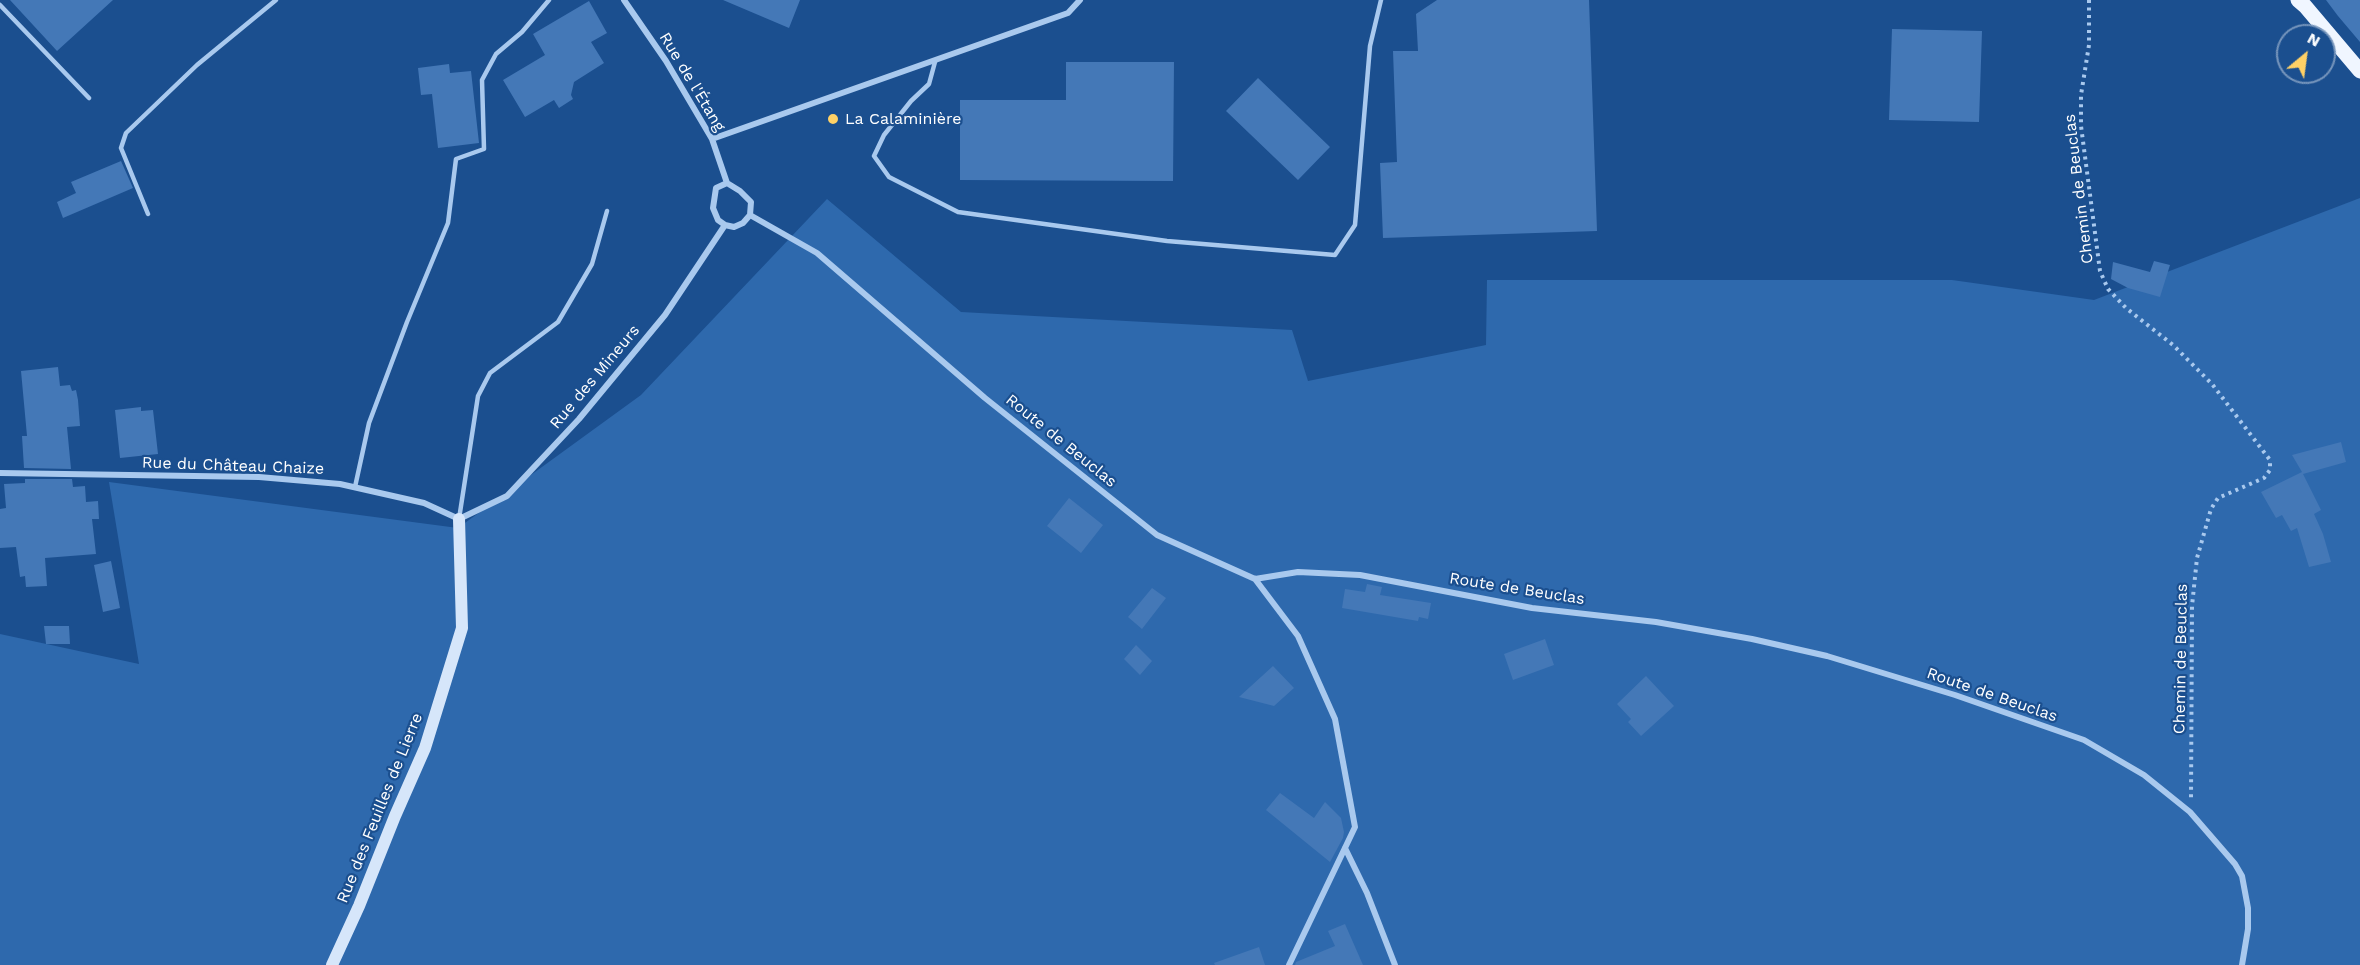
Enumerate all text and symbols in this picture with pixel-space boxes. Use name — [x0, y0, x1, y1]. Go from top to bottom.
north arrow — [2276, 24, 2336, 84]
text: N — [2304, 28, 2324, 51]
street label: Rue de l'Étang — [655, 29, 729, 135]
place label: La Calaminière — [845, 109, 961, 129]
marker: La Calaminière — [826, 112, 840, 126]
street label: Chemin de Beuclas — [2060, 113, 2098, 265]
street label: Rue des Mineurs — [546, 321, 644, 433]
street label: Route de Beuclas — [1002, 390, 1120, 492]
street label: Rue du Château Chaize — [142, 453, 324, 479]
street label: Route de Beuclas — [1448, 569, 1586, 609]
street label: Chemin de Beuclas — [2170, 584, 2192, 734]
street label: Route de Beuclas — [1924, 664, 2060, 726]
street label: Rue des Feuilles de Lierre — [333, 710, 427, 906]

